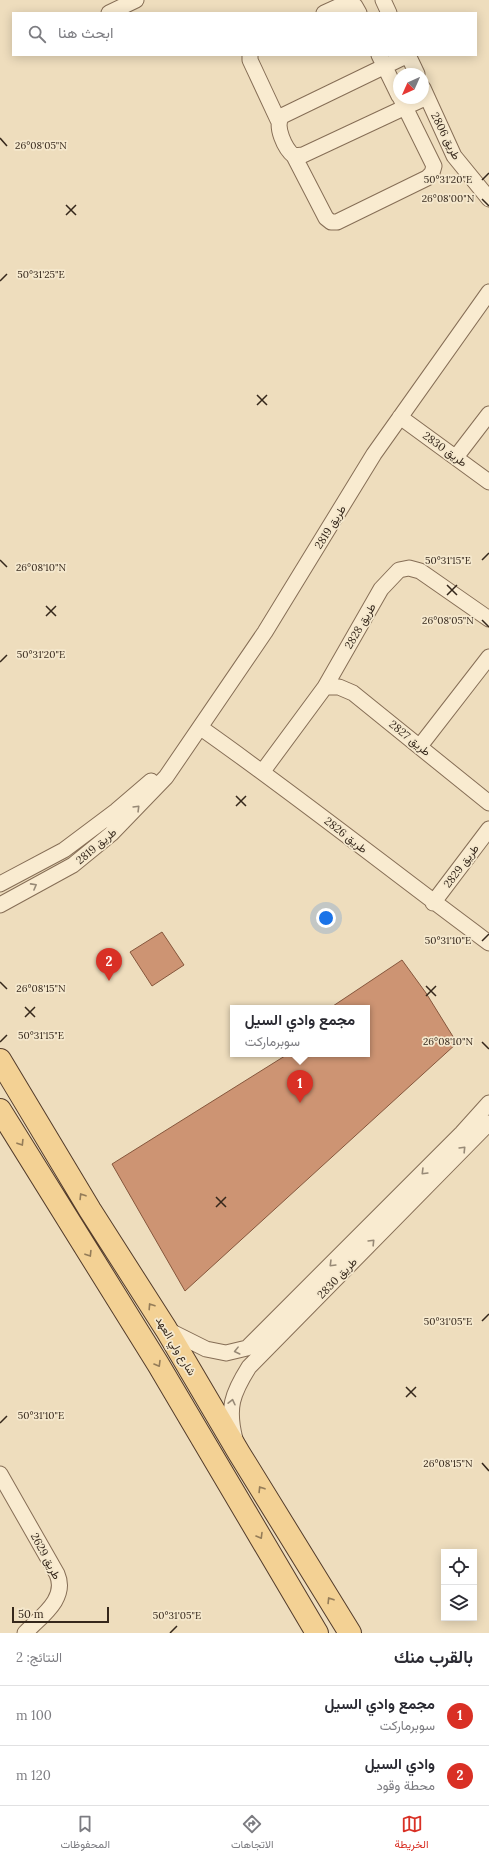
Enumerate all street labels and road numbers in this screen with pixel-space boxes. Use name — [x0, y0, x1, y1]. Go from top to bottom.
street label: طريق 2806 — [428, 110, 464, 162]
street label: طريق 2830 — [420, 428, 470, 470]
street label: طريق 2819 — [311, 503, 349, 551]
street label: طريق 2828 — [341, 601, 379, 651]
street label: طريق 2827 — [386, 717, 434, 759]
street label: طريق 2826 — [322, 814, 370, 856]
street label: طريق 2819 — [73, 825, 119, 867]
street label: طريق 2829 — [440, 842, 482, 890]
street label: طريق 2830 — [314, 1255, 360, 1301]
street label: شارع ولي العهد — [150, 1314, 199, 1380]
street label: طريق 2629 — [28, 1530, 64, 1582]

